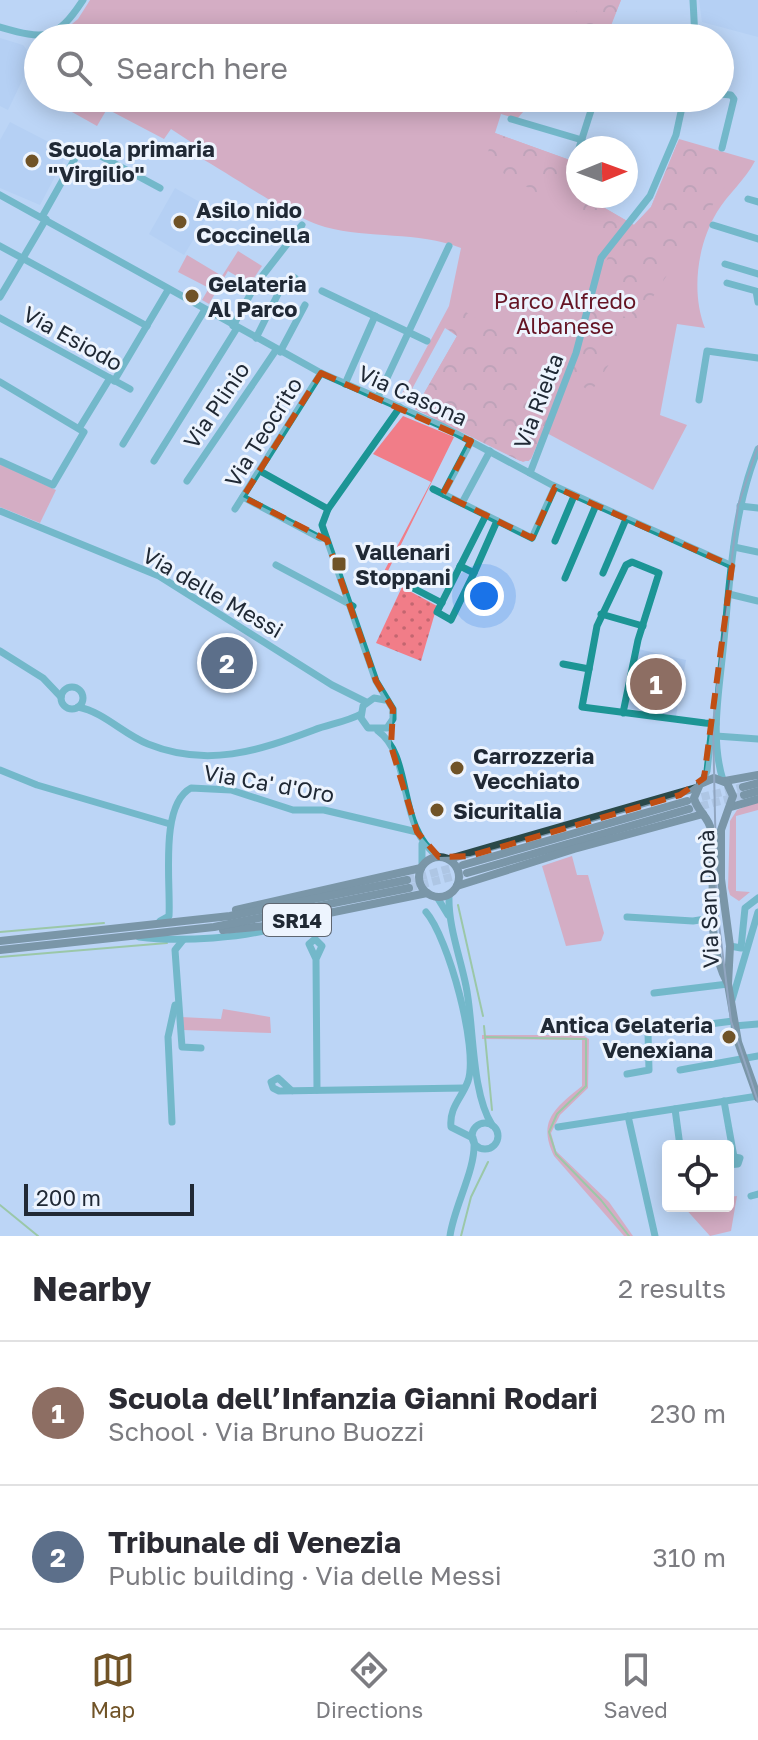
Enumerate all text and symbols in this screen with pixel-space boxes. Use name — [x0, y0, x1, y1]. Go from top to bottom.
search box — [24, 24, 734, 112]
icon: search — [52, 46, 96, 90]
text: Search here — [116, 50, 288, 86]
place label: Scuola primaria "Virgilio" — [48, 135, 215, 187]
north arrow — [566, 136, 638, 208]
marker: Scuola primaria "Virgilio" — [23, 152, 41, 170]
place label: Asilo nido Coccinella — [196, 196, 310, 248]
marker: Asilo nido Coccinella — [171, 213, 189, 231]
place label: Gelateria Al Parco — [208, 270, 306, 322]
marker: Gelateria Al Parco — [183, 287, 201, 305]
park label: Parco Alfredo Albanese — [494, 287, 636, 339]
street label: Via Esiodo — [19, 300, 127, 376]
street label: Via Rielta — [507, 349, 569, 453]
street label: Via Plinio — [177, 357, 255, 453]
street label: Via Casona — [354, 359, 472, 431]
street label: Via Teocrito — [219, 372, 307, 492]
place label: Vallenari Stoppani — [355, 538, 451, 590]
street label: Via delle Messi — [138, 541, 288, 643]
marker: Vallenari Stoppani — [330, 555, 348, 573]
your location — [464, 576, 504, 616]
pin: 2 — [201, 633, 253, 693]
pin: 1 — [630, 654, 682, 714]
place label: Carrozzeria Vecchiato — [473, 742, 594, 794]
street label: Via Ca' d'Oro — [202, 758, 336, 808]
marker: Carrozzeria Vecchiato — [448, 759, 466, 777]
place label: Sicuritalia — [453, 797, 562, 824]
marker: Sicuritalia — [428, 801, 446, 819]
street label: Via San Donà — [692, 829, 724, 969]
road number: SR14 — [263, 904, 331, 936]
place label: Antica Gelateria Venexiana — [540, 1011, 713, 1063]
marker: Antica Gelateria Venexiana — [720, 1028, 738, 1046]
map controls — [662, 1140, 734, 1212]
button: locate — [662, 1140, 734, 1212]
scale bar — [24, 1180, 194, 1216]
text: 200 m — [36, 1184, 101, 1211]
text: Nearby — [32, 1268, 152, 1308]
text: 2 results — [618, 1273, 726, 1304]
text: Scuola dell’Infanzia Gianni Rodari — [108, 1380, 598, 1416]
text: 1 — [51, 1398, 65, 1429]
text: 230 m — [650, 1398, 726, 1429]
text: School · Via Bruno Buozzi — [108, 1416, 425, 1447]
text: Tribunale di Venezia — [108, 1524, 401, 1560]
text: 2 — [50, 1542, 66, 1573]
text: 310 m — [653, 1542, 726, 1573]
text: Public building · Via delle Messi — [108, 1560, 502, 1591]
tab: Map — [90, 1648, 135, 1723]
tab: Directions — [316, 1648, 423, 1723]
tab: Saved — [604, 1648, 668, 1723]

